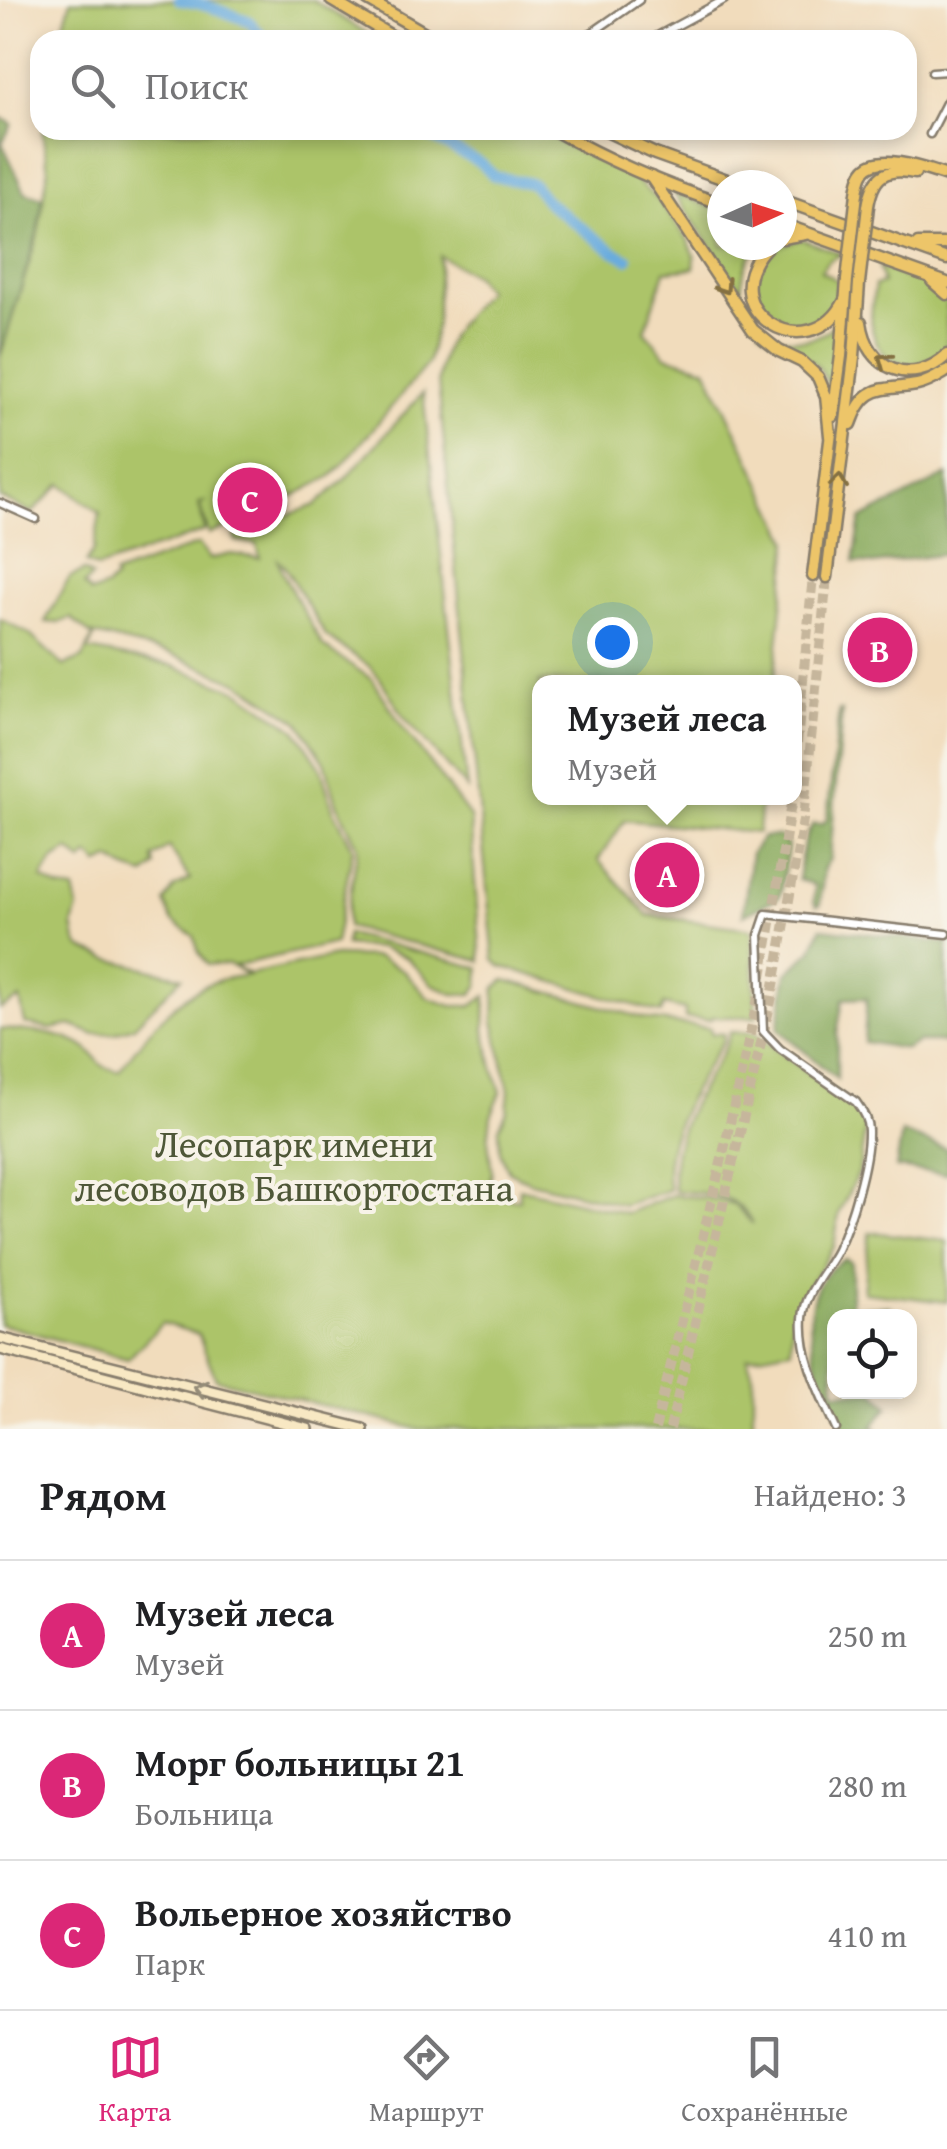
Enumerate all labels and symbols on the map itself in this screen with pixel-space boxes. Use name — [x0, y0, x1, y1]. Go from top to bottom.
north arrow — [707, 170, 797, 260]
one-way arrow — [712, 277, 731, 295]
one-way arrow — [877, 354, 895, 372]
pin: C — [218, 462, 282, 538]
one-way arrow — [828, 472, 849, 488]
pin: B — [848, 612, 912, 688]
your location — [587, 617, 638, 668]
pin: A — [634, 838, 700, 912]
park label: Лесопарк имени лесоводов Башкортостана — [74, 1115, 514, 1215]
one-way arrow — [192, 1379, 209, 1400]

